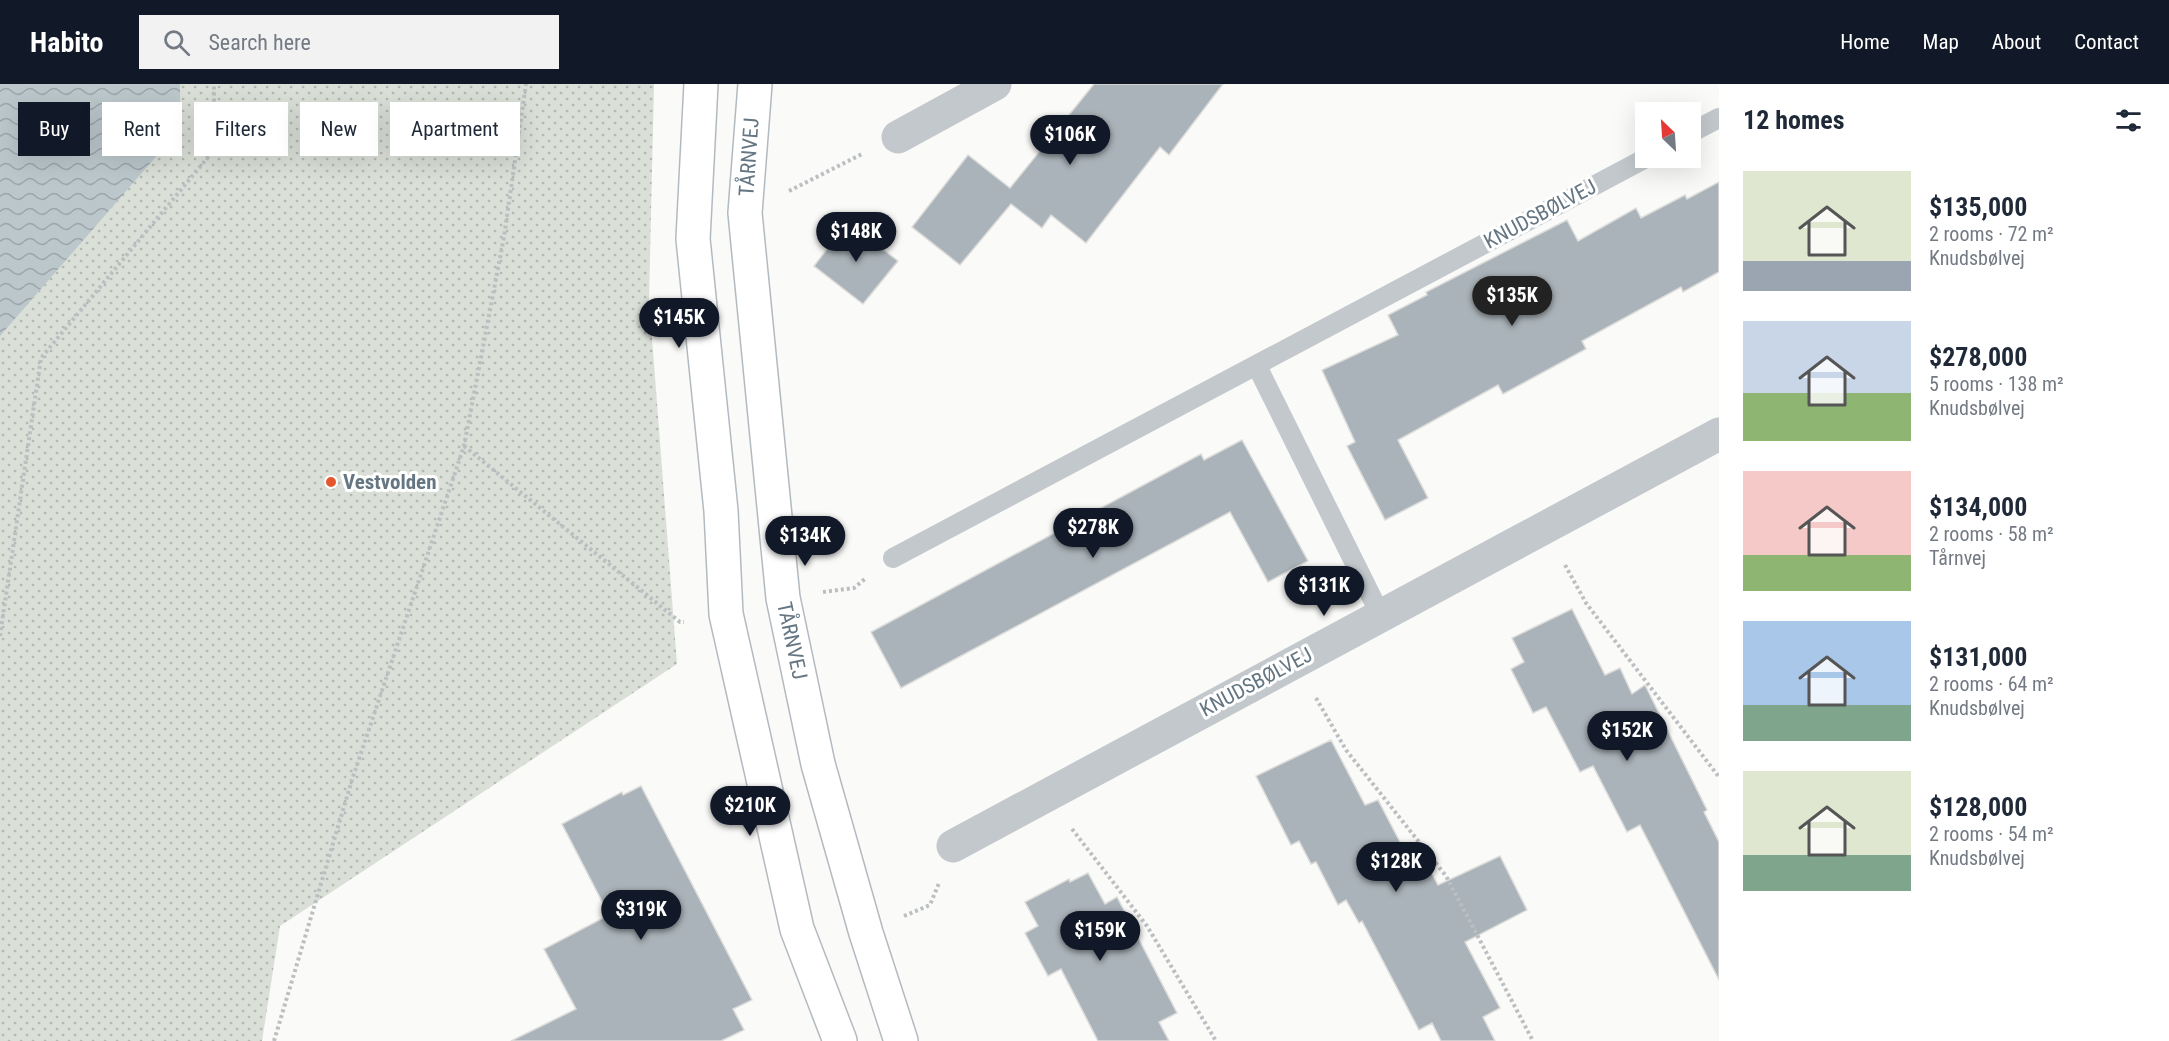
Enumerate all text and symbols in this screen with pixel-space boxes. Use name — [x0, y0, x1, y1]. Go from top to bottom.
search box — [139, 15, 559, 69]
text: Habito — [30, 26, 103, 59]
icon: search — [160, 26, 193, 59]
text: Search here — [208, 30, 311, 55]
text: Home — [1840, 30, 1890, 54]
text: Map — [1923, 30, 1959, 54]
text: About — [1992, 30, 2041, 54]
text: Contact — [2074, 30, 2139, 54]
chip: Buy — [18, 102, 90, 156]
chip: Rent — [102, 102, 182, 156]
chip: Filters — [194, 102, 288, 156]
chip: New — [300, 102, 378, 156]
chip: Apartment — [390, 102, 520, 156]
north arrow — [1635, 102, 1701, 168]
map controls — [1635, 102, 1701, 168]
icon: filters — [2112, 104, 2145, 137]
text: 12 homes — [1743, 105, 1845, 135]
pin: $106K — [1028, 115, 1112, 166]
street label: TÅRNVEJ — [734, 117, 764, 197]
text: $106K — [1044, 122, 1096, 146]
street label: KNUDSBØLVEJ — [1480, 174, 1600, 254]
text: $135,000 — [1929, 192, 2027, 222]
icon: home — [1791, 195, 1863, 267]
pin: $148K — [814, 212, 898, 263]
text: $148K — [830, 219, 882, 243]
text: 2 rooms · 72 m² — [1929, 222, 2054, 246]
text: Knudsbølvej — [1929, 246, 2025, 270]
pin: $135K — [1470, 276, 1554, 327]
text: $135K — [1486, 283, 1538, 307]
pin: $145K — [637, 298, 721, 349]
text: $145K — [653, 305, 705, 329]
text: $278,000 — [1929, 342, 2027, 372]
icon: home — [1791, 345, 1863, 417]
text: 5 rooms · 138 m² — [1929, 372, 2064, 396]
text: Knudsbølvej — [1929, 396, 2025, 420]
place label: Vestvolden — [343, 470, 437, 494]
marker: Vestvolden — [324, 475, 338, 489]
text: $134,000 — [1929, 492, 2027, 522]
icon: home — [1791, 495, 1863, 567]
pin: $278K — [1051, 508, 1135, 559]
text: $278K — [1067, 515, 1119, 539]
pin: $134K — [763, 516, 847, 567]
text: 2 rooms · 58 m² — [1929, 522, 2054, 546]
text: $134K — [779, 523, 831, 547]
text: Tårnvej — [1929, 546, 1986, 570]
pin: $131K — [1282, 566, 1366, 617]
text: $131K — [1298, 573, 1350, 597]
street label: TÅRNVEJ — [772, 600, 812, 682]
street label: KNUDSBØLVEJ — [1196, 642, 1316, 722]
text: $131,000 — [1929, 642, 2027, 672]
icon: home — [1791, 645, 1863, 717]
text: 2 rooms · 64 m² — [1929, 672, 2054, 696]
text: Knudsbølvej — [1929, 696, 2025, 720]
pin: $152K — [1585, 711, 1669, 762]
text: $152K — [1601, 718, 1653, 742]
pin: $210K — [708, 786, 792, 837]
text: $128,000 — [1929, 792, 2027, 822]
text: $210K — [724, 793, 776, 817]
icon: home — [1791, 795, 1863, 867]
text: 2 rooms · 54 m² — [1929, 822, 2054, 846]
pin: $128K — [1354, 842, 1438, 893]
text: Knudsbølvej — [1929, 846, 2025, 870]
text: $128K — [1370, 849, 1422, 873]
pin: $319K — [599, 890, 683, 941]
text: $319K — [615, 897, 667, 921]
pin: $159K — [1058, 911, 1142, 962]
text: $159K — [1074, 918, 1126, 942]

